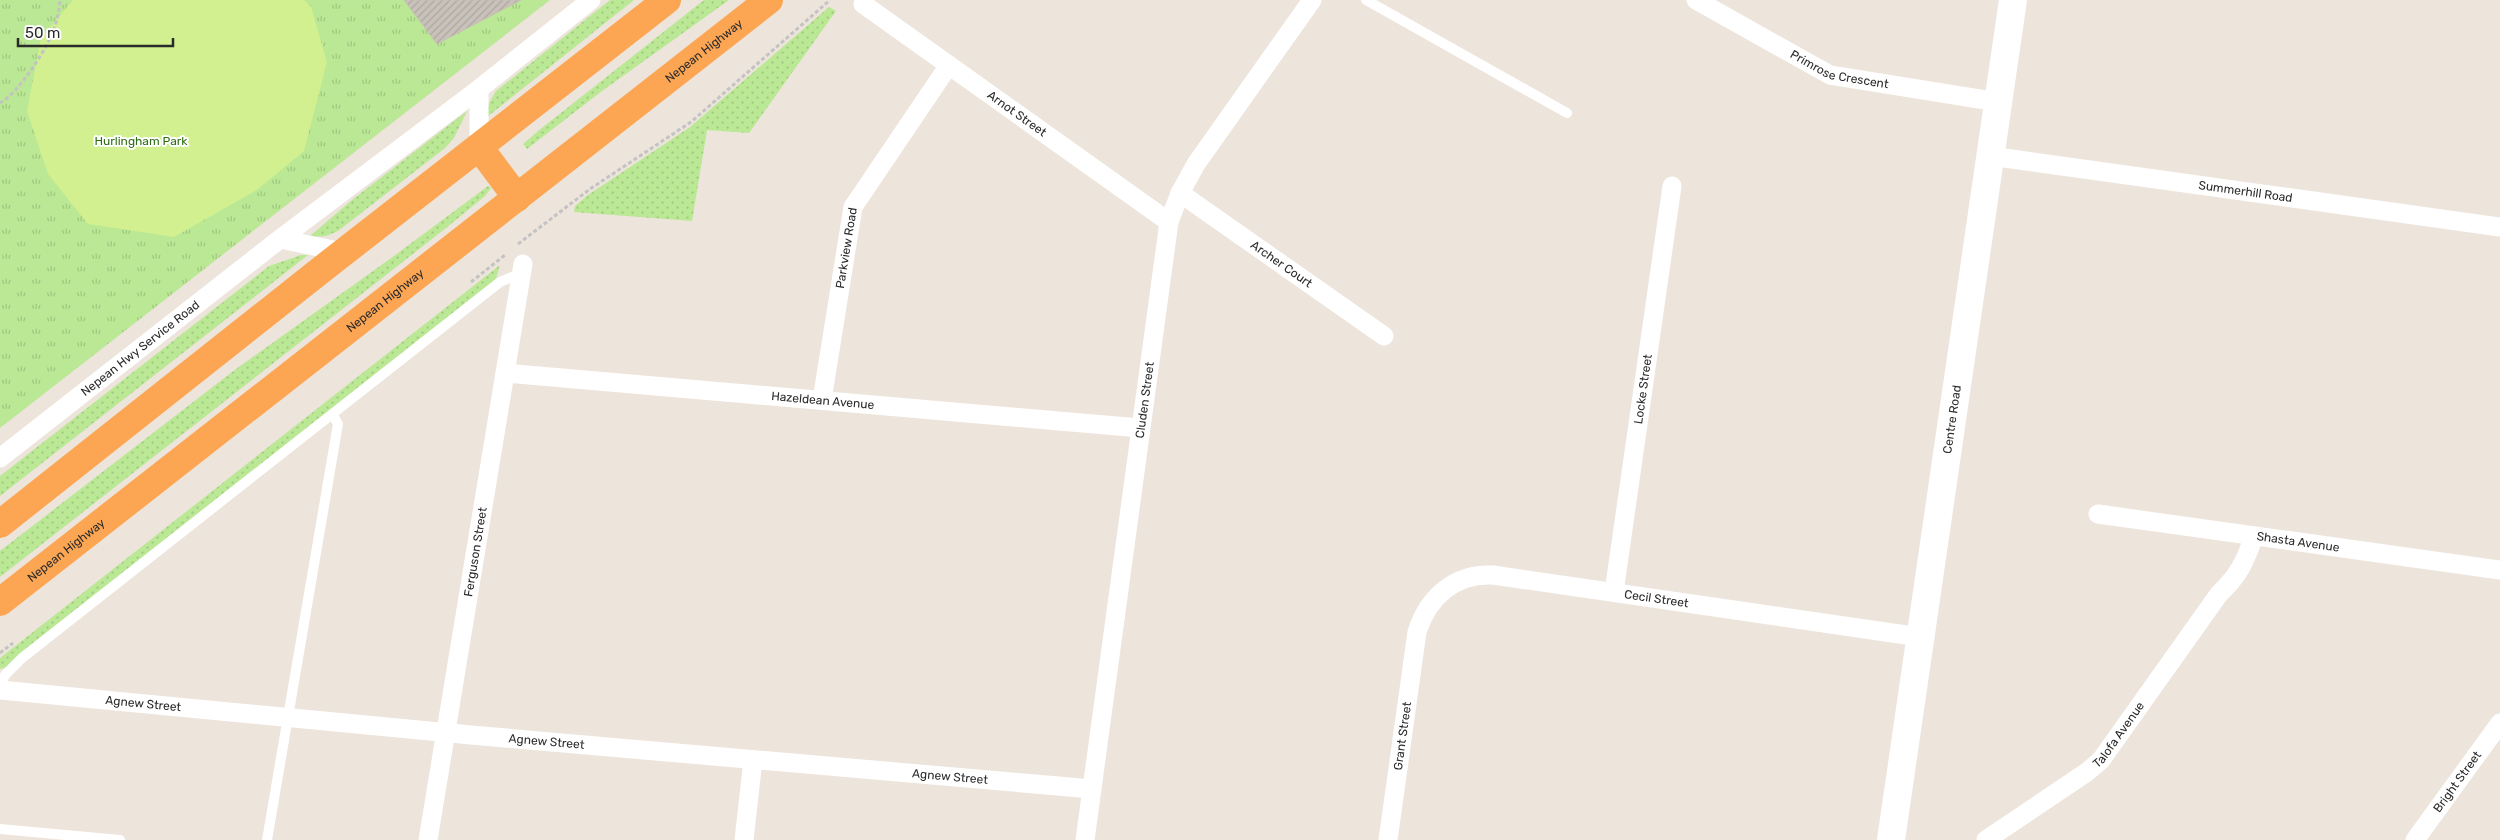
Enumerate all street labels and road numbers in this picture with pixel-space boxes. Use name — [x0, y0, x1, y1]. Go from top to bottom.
street label: Nepean Highway — [663, 16, 746, 85]
street label: Primrose Crescent — [1788, 47, 1890, 91]
street label: Arnot Street — [985, 88, 1049, 140]
street label: Summerhill Road — [2198, 178, 2293, 205]
street label: Parkview Road — [833, 206, 860, 289]
street label: Archer Court — [1248, 238, 1315, 291]
street label: Nepean Highway — [344, 266, 427, 335]
street label: Nepean Hwy Service Road — [78, 298, 202, 399]
street label: Locke Street — [1631, 353, 1655, 425]
street label: Cluden Street — [1133, 361, 1157, 439]
street label: Centre Road — [1940, 384, 1964, 455]
street label: Hazeldean Avenue — [771, 389, 875, 412]
street label: Ferguson Street — [461, 506, 490, 598]
street label: Nepean Highway — [25, 515, 108, 585]
street label: Shasta Avenue — [2256, 529, 2341, 555]
street label: Cecil Street — [1623, 587, 1690, 610]
street label: Agnew Street — [105, 693, 182, 714]
street label: Talofa Avenue — [2090, 699, 2147, 771]
street label: Grant Street — [1391, 701, 1414, 771]
street label: Agnew Street — [508, 731, 585, 752]
street label: Bright Street — [2430, 748, 2484, 815]
street label: Agnew Street — [912, 766, 989, 787]

